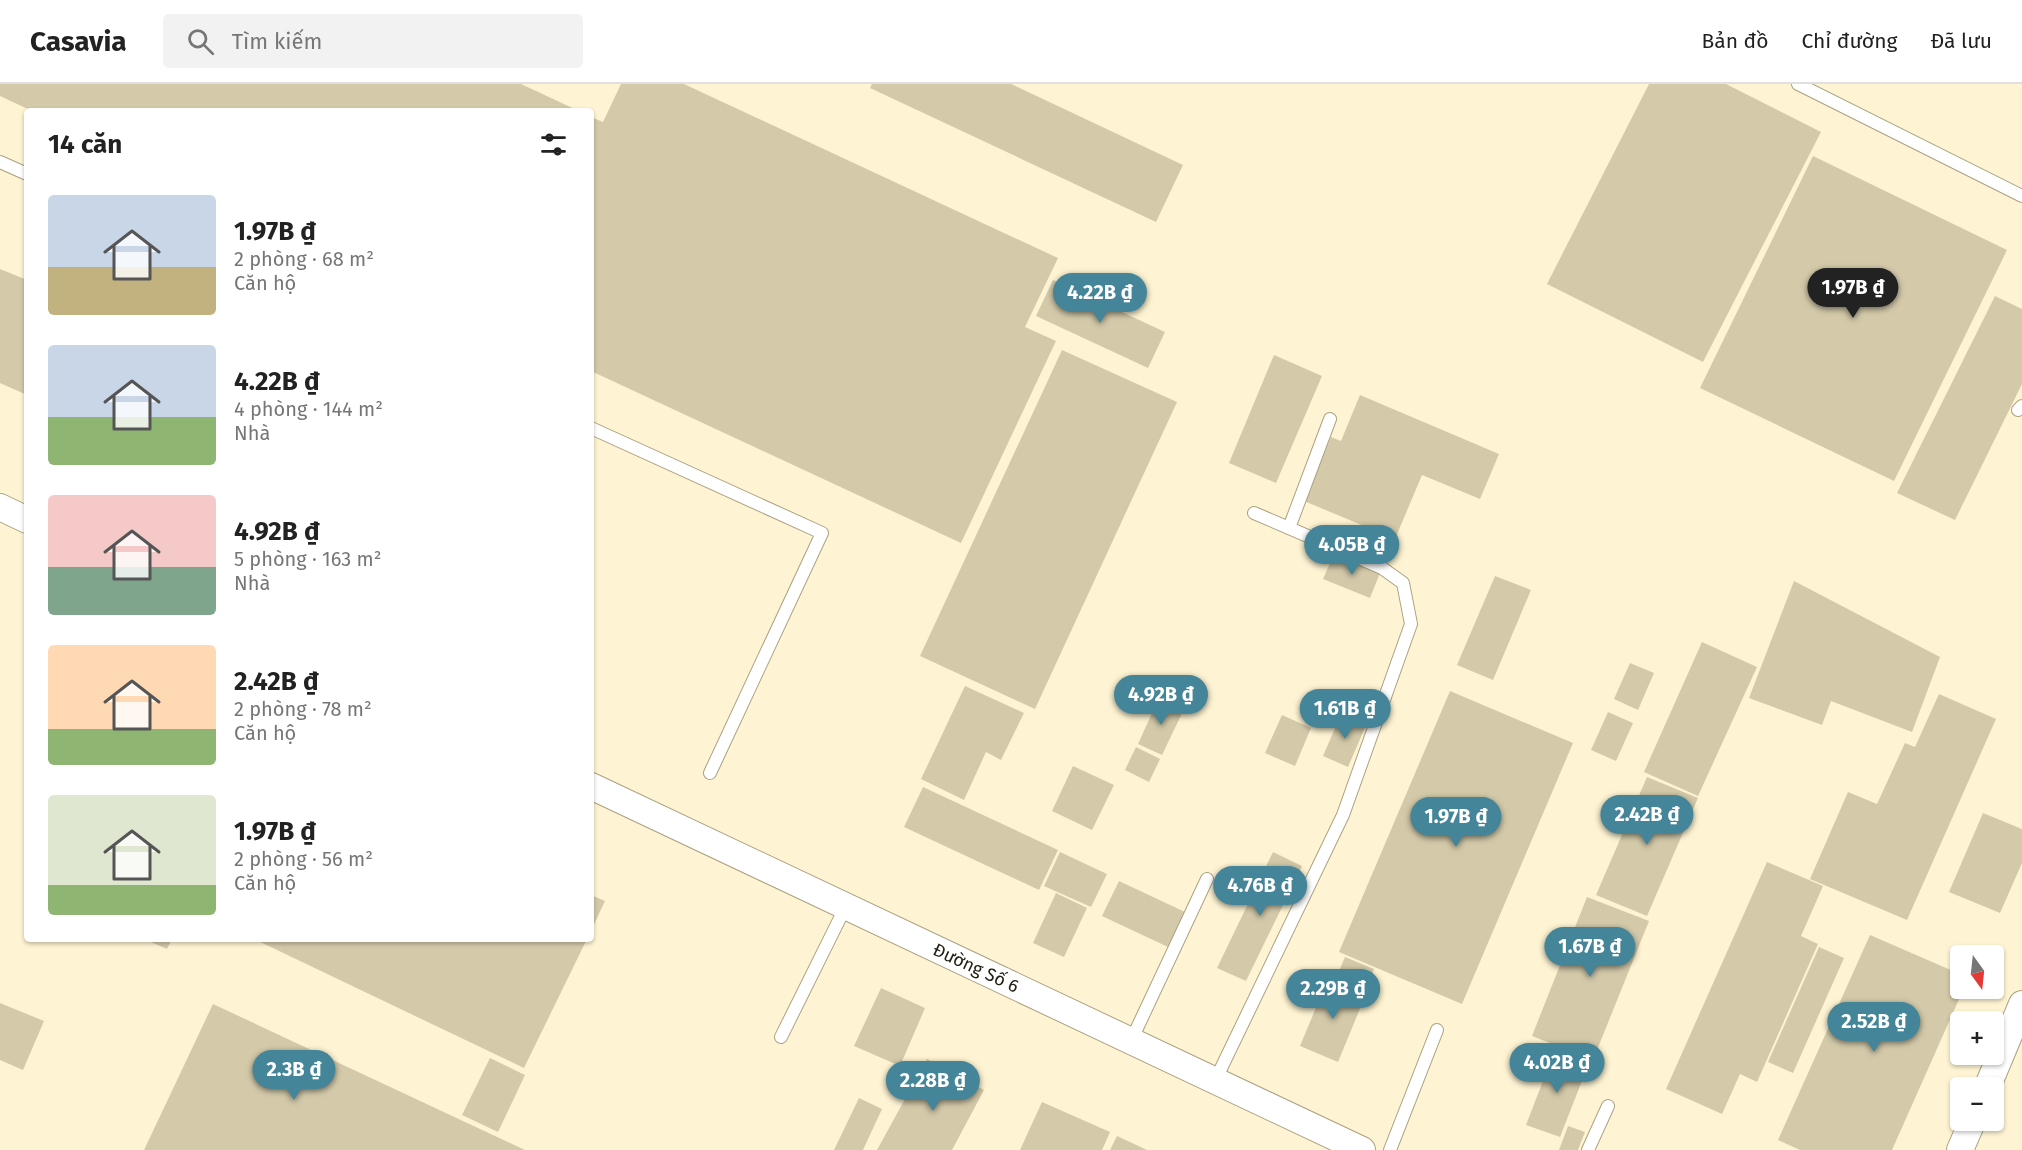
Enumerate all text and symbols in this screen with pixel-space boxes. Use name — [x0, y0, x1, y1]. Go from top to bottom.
search box — [163, 14, 583, 68]
text: Casavia — [30, 25, 127, 58]
icon: search — [184, 25, 217, 58]
text: Tìm kiếm — [232, 28, 322, 55]
text: Bản đồ — [1701, 28, 1768, 54]
text: Chỉ đường — [1801, 28, 1897, 54]
text: Đã lưu — [1930, 28, 1992, 54]
icon: filters — [537, 128, 570, 161]
text: 14 căn — [48, 129, 122, 160]
text: 1.97B ₫ — [234, 216, 316, 247]
icon: home — [96, 219, 168, 291]
text: 2 phòng · 68 m² — [234, 247, 374, 271]
pin: 1.97B ₫ — [1798, 268, 1908, 319]
text: Căn hộ — [234, 271, 296, 295]
pin: 4.22B ₫ — [1045, 273, 1155, 324]
text: 1.97B ₫ — [1821, 275, 1885, 299]
text: 4.22B ₫ — [1067, 280, 1133, 304]
text: 4.22B ₫ — [234, 366, 320, 397]
icon: home — [96, 369, 168, 441]
text: 4 phòng · 144 m² — [234, 397, 383, 421]
text: Nhà — [234, 421, 270, 445]
text: 4.92B ₫ — [234, 516, 320, 547]
icon: home — [96, 519, 168, 591]
pin: 4.05B ₫ — [1297, 525, 1407, 576]
text: 4.05B ₫ — [1318, 532, 1386, 556]
text: 5 phòng · 163 m² — [234, 547, 382, 571]
text: Nhà — [234, 571, 270, 595]
text: 2.42B ₫ — [234, 666, 319, 697]
icon: home — [96, 669, 168, 741]
pin: 4.92B ₫ — [1106, 675, 1216, 726]
text: 4.92B ₫ — [1128, 682, 1194, 706]
pin: 1.61B ₫ — [1290, 689, 1400, 740]
text: 1.61B ₫ — [1314, 696, 1376, 720]
text: 2 phòng · 78 m² — [234, 697, 372, 721]
text: Căn hộ — [234, 721, 296, 745]
pin: 2.42B ₫ — [1592, 795, 1702, 846]
pin: 1.97B ₫ — [1401, 797, 1511, 848]
text: 2.42B ₫ — [1614, 802, 1680, 826]
text: 1.97B ₫ — [1424, 804, 1488, 828]
text: 1.97B ₫ — [234, 816, 316, 847]
icon: home — [96, 819, 168, 891]
text: 2 phòng · 56 m² — [234, 847, 373, 871]
pin: 4.76B ₫ — [1205, 866, 1315, 917]
text: Căn hộ — [234, 871, 296, 895]
text: 4.76B ₫ — [1227, 873, 1293, 897]
pin: 1.67B ₫ — [1535, 927, 1645, 978]
text: 1.67B ₫ — [1558, 934, 1622, 958]
street label: Đường Số 6 — [930, 939, 1022, 997]
north arrow — [1950, 945, 2004, 999]
map controls — [1950, 945, 2004, 1131]
pin: 2.29B ₫ — [1278, 969, 1388, 1020]
text: 2.29B ₫ — [1300, 976, 1366, 1000]
pin: 2.52B ₫ — [1819, 1002, 1929, 1053]
text: 2.52B ₫ — [1841, 1009, 1907, 1033]
button: + — [1950, 1011, 2004, 1065]
pin: 4.02B ₫ — [1502, 1043, 1612, 1094]
pin: 2.3B ₫ — [245, 1050, 343, 1101]
text: 4.02B ₫ — [1524, 1050, 1590, 1074]
text: 2.3B ₫ — [266, 1057, 322, 1081]
pin: 2.28B ₫ — [878, 1061, 988, 1112]
text: 2.28B ₫ — [900, 1068, 966, 1092]
button: − — [1950, 1077, 2004, 1131]

